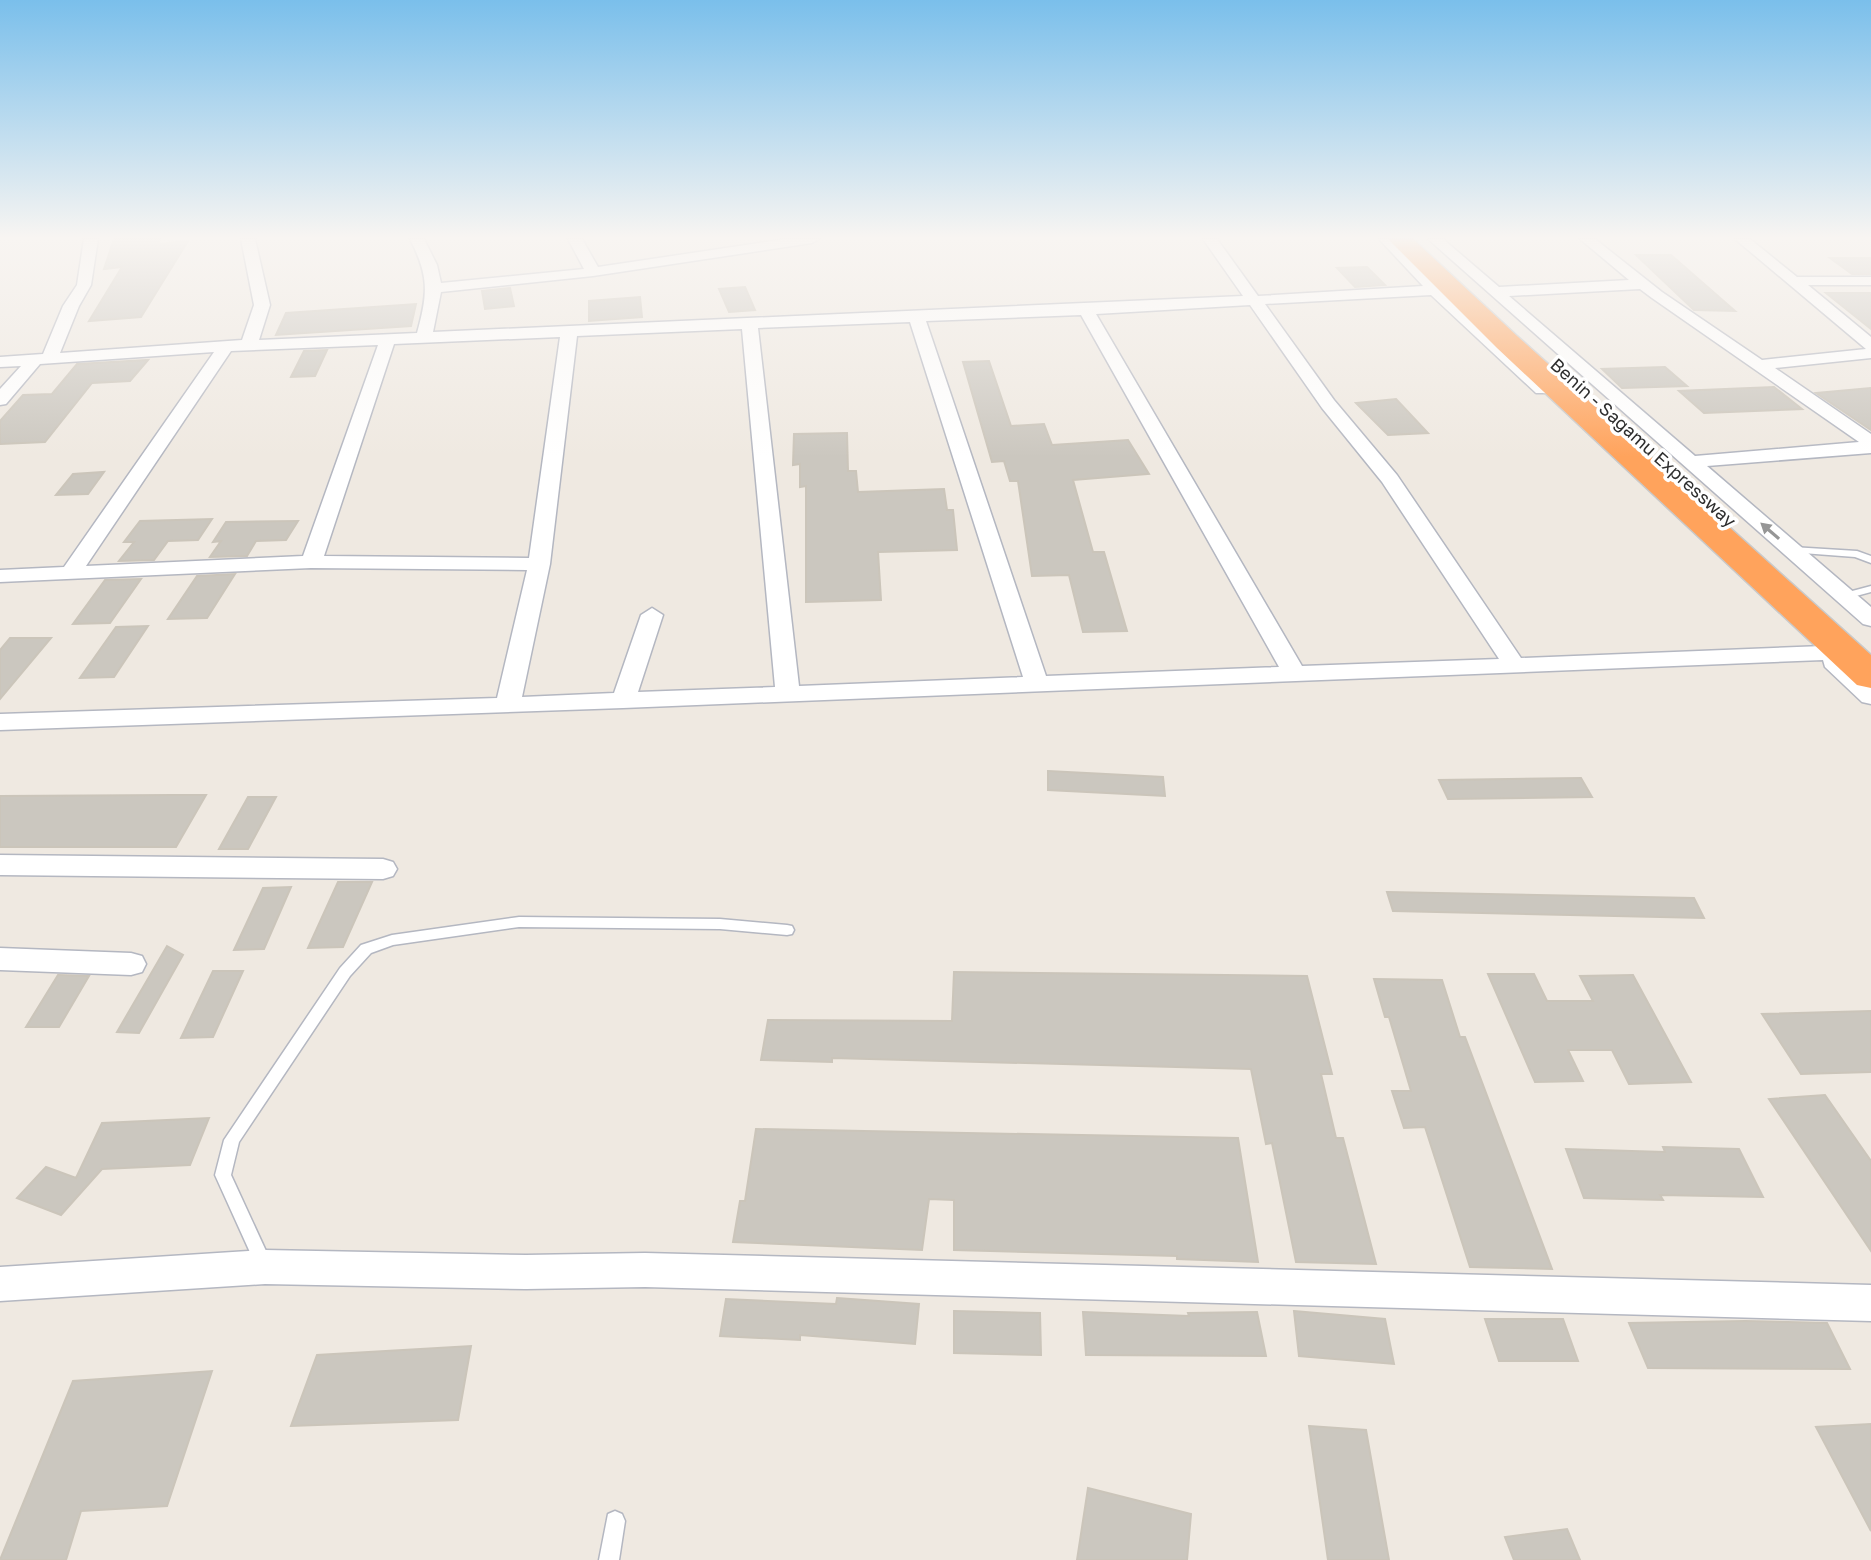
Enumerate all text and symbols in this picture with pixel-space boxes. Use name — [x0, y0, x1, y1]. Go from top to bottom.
street label: Benin - Sagamu Expressway — [1546, 353, 1741, 531]
one-way arrow — [1760, 522, 1779, 540]

